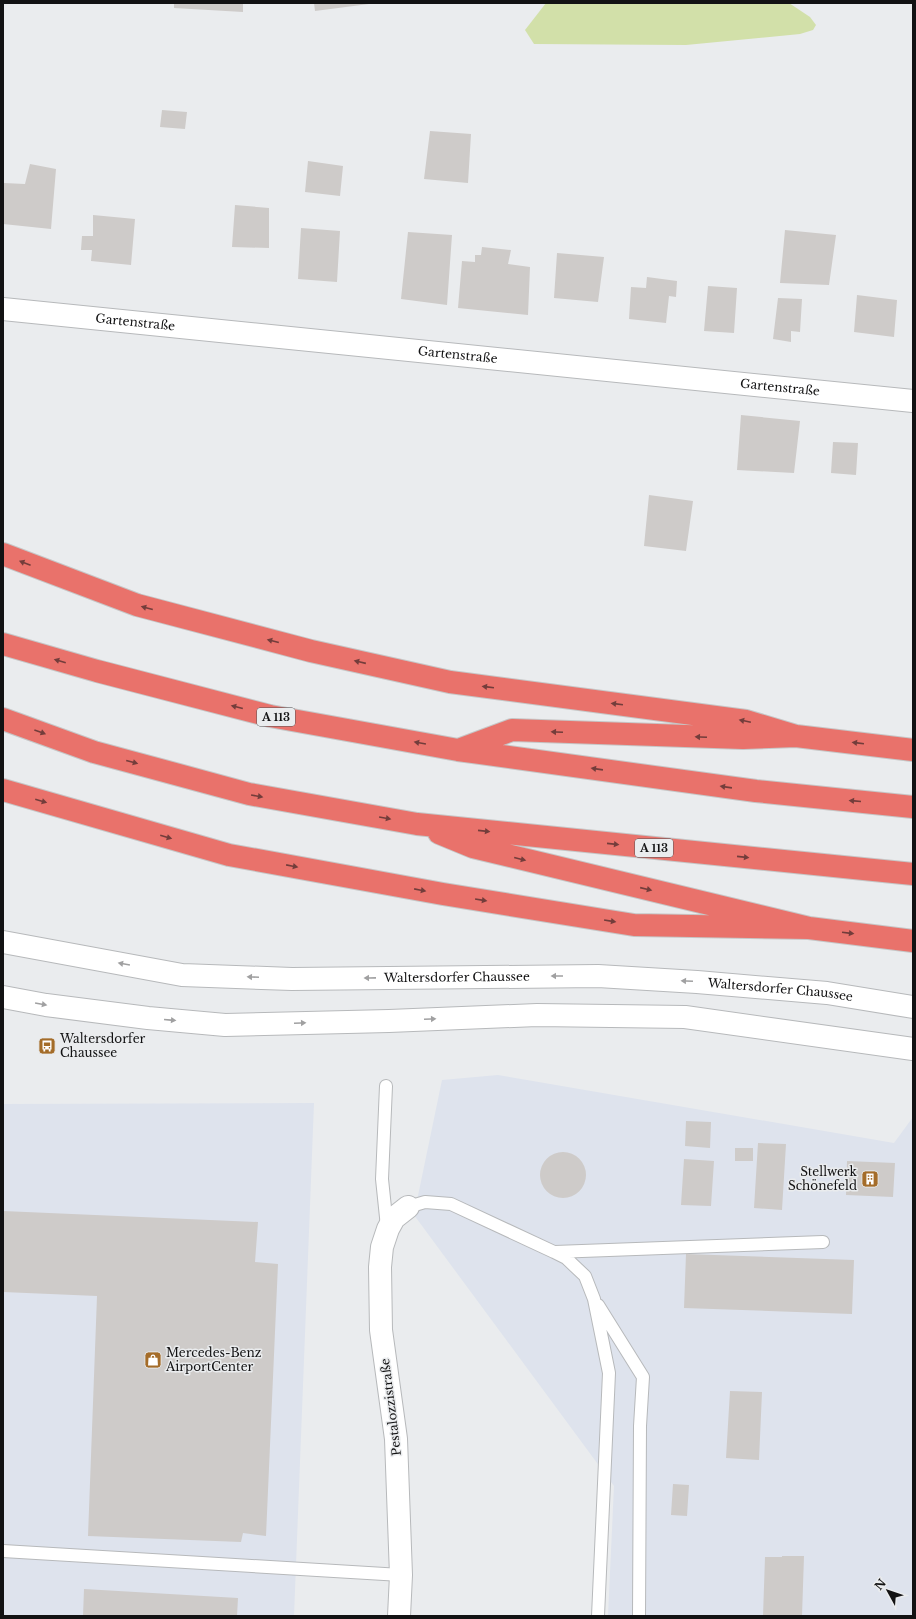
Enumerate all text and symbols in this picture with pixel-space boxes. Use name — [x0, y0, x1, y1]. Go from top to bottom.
street label: Gartenstraße — [95, 310, 176, 333]
street label: Gartenstraße — [417, 343, 498, 366]
street label: Gartenstraße — [740, 376, 821, 399]
one-way arrow — [19, 559, 31, 565]
one-way arrow — [141, 605, 153, 611]
one-way arrow — [267, 638, 279, 644]
one-way arrow — [54, 658, 66, 664]
one-way arrow — [354, 658, 366, 664]
one-way arrow — [482, 684, 494, 690]
one-way arrow — [610, 700, 623, 707]
one-way arrow — [231, 704, 244, 710]
road number: A 113 — [257, 708, 295, 726]
one-way arrow — [739, 718, 752, 724]
one-way arrow — [551, 728, 563, 735]
one-way arrow — [34, 730, 46, 736]
one-way arrow — [695, 733, 707, 740]
one-way arrow — [414, 740, 426, 746]
one-way arrow — [852, 740, 864, 746]
one-way arrow — [126, 759, 138, 765]
one-way arrow — [591, 766, 603, 772]
one-way arrow — [720, 784, 732, 790]
one-way arrow — [251, 793, 263, 799]
one-way arrow — [849, 797, 861, 804]
one-way arrow — [35, 798, 47, 804]
one-way arrow — [379, 816, 391, 822]
one-way arrow — [478, 827, 490, 834]
one-way arrow — [160, 834, 172, 840]
road number: A 113 — [635, 839, 673, 857]
one-way arrow — [607, 840, 619, 847]
one-way arrow — [737, 853, 749, 860]
one-way arrow — [514, 856, 526, 862]
one-way arrow — [286, 864, 298, 870]
one-way arrow — [414, 887, 426, 893]
one-way arrow — [640, 887, 653, 893]
one-way arrow — [475, 898, 488, 904]
one-way arrow — [604, 918, 616, 924]
one-way arrow — [842, 930, 854, 936]
one-way arrow — [117, 961, 130, 967]
street label: Waltersdorfer Chaussee — [383, 969, 530, 985]
one-way arrow — [550, 973, 563, 979]
one-way arrow — [247, 974, 259, 981]
one-way arrow — [363, 975, 376, 981]
street label: Waltersdorfer Chaussee — [706, 975, 854, 1004]
one-way arrow — [681, 978, 693, 985]
one-way arrow — [35, 1001, 47, 1007]
one-way arrow — [424, 1016, 436, 1023]
one-way arrow — [164, 1017, 176, 1023]
one-way arrow — [294, 1020, 307, 1026]
place label: Waltersdorfer Chaussee — [59, 1031, 146, 1060]
bus stop icon: Waltersdorfer Chaussee — [37, 1036, 57, 1056]
place label: Stellwerk Schönefeld — [788, 1164, 858, 1193]
building icon: Stellwerk Schönefeld — [860, 1169, 880, 1189]
place label: Mercedes-Benz AirportCenter — [165, 1345, 262, 1374]
shop icon: Mercedes-Benz AirportCenter — [143, 1350, 163, 1370]
street label: Pestalozzistraße — [377, 1357, 404, 1457]
north arrow — [868, 1571, 908, 1611]
text: N — [872, 1576, 889, 1593]

